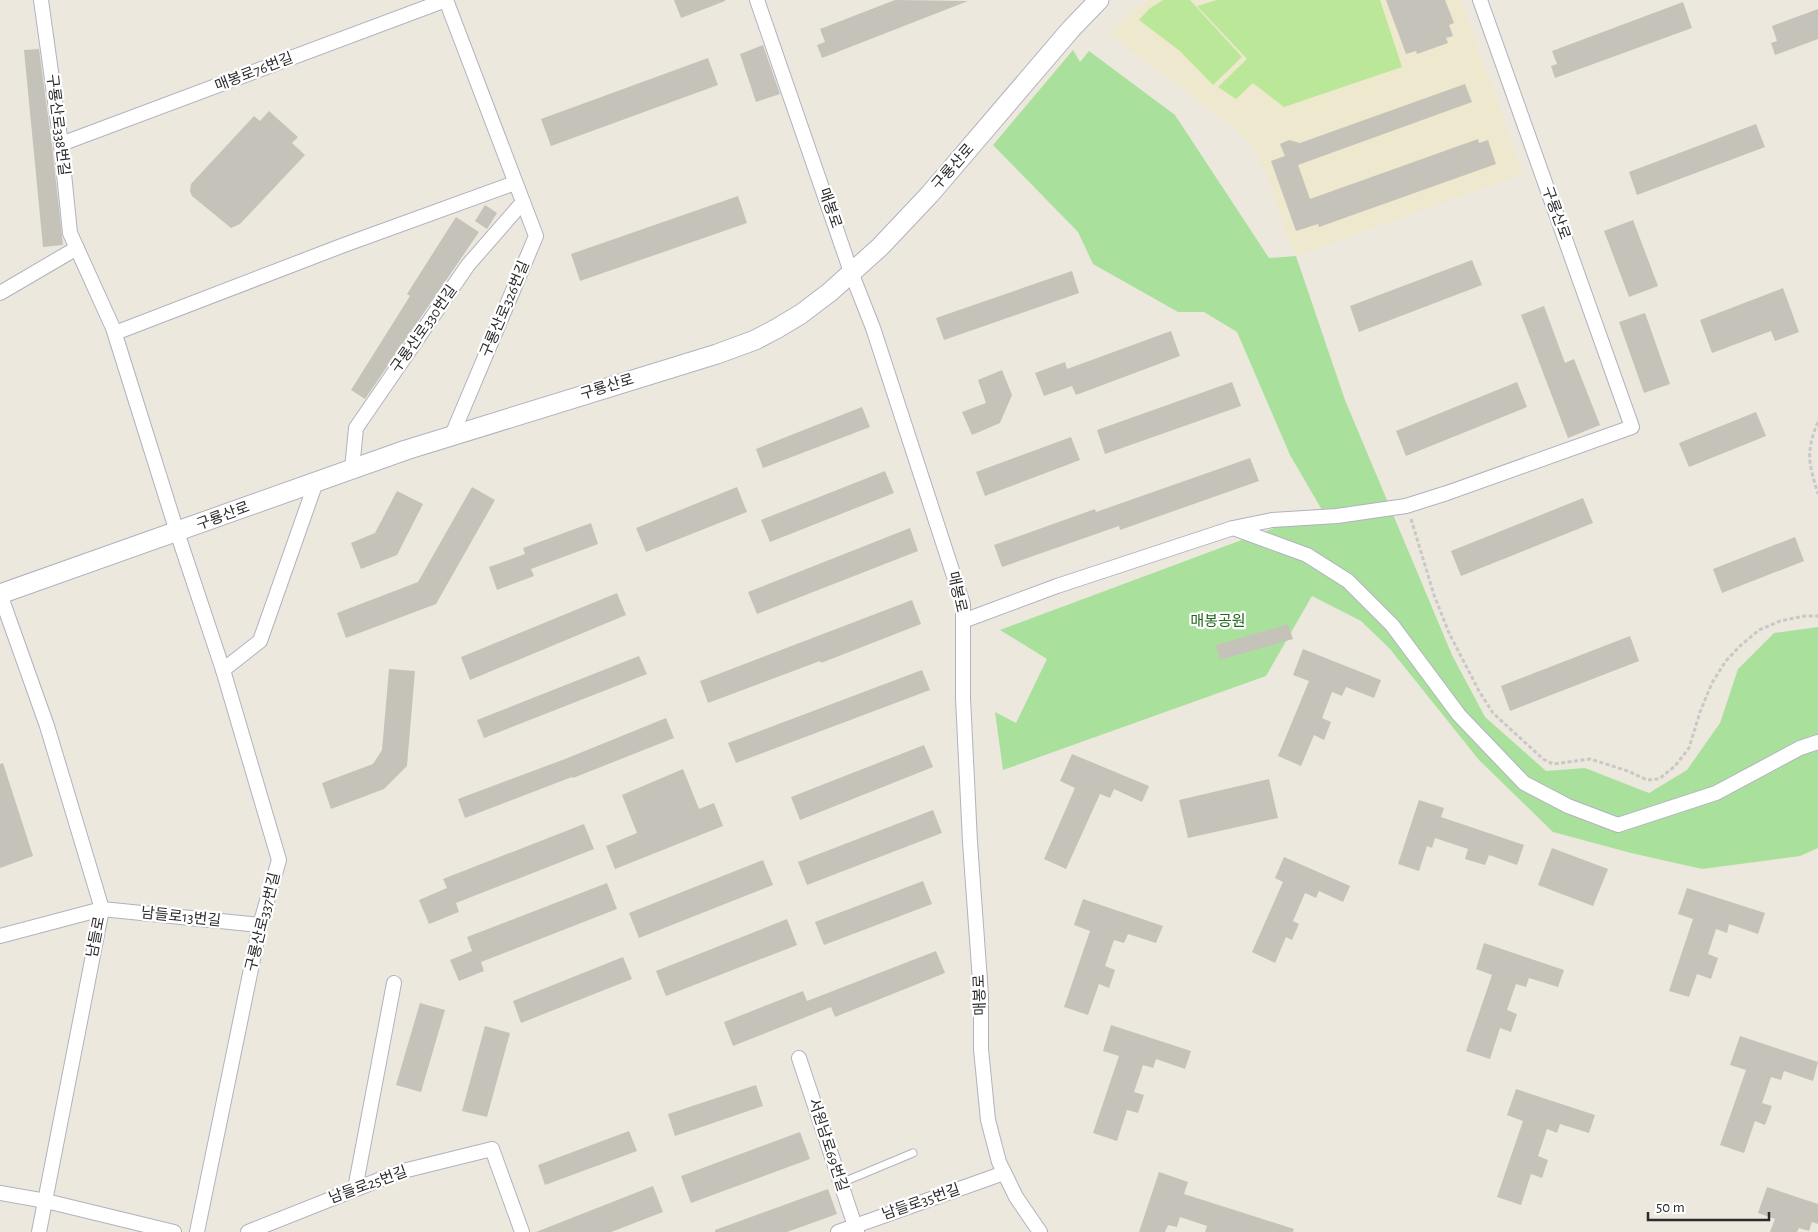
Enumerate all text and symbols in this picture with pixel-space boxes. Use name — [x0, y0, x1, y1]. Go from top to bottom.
street label: 매봉로76번길 — [213, 49, 295, 94]
street label: 구룡산로338번길 — [44, 73, 73, 177]
street label: 구룡산로 — [928, 141, 977, 193]
street label: 구룡산로 — [1540, 184, 1573, 242]
street label: 매봉로 — [816, 186, 845, 230]
street label: 구룡산로326번길 — [477, 258, 532, 359]
street label: 구룡산로330번길 — [387, 282, 460, 376]
street label: 구룡산로 — [578, 371, 636, 402]
street label: 구룡산로 — [194, 499, 252, 532]
street label: 매봉로 — [945, 570, 970, 614]
park label: 매봉공원 — [1190, 613, 1246, 629]
street label: 구룡산로337번길 — [242, 871, 283, 973]
street label: 남들로13번길 — [140, 904, 222, 929]
street label: 남들로 — [84, 915, 107, 959]
street label: 매봉로 — [971, 974, 988, 1016]
street label: 서원남로69번길 — [806, 1096, 851, 1193]
street label: 남들로25번길 — [327, 1163, 409, 1206]
street label: 남들로35번길 — [880, 1181, 962, 1222]
scale bar — [1648, 1190, 1769, 1222]
text: 50 m — [1656, 1200, 1685, 1215]

